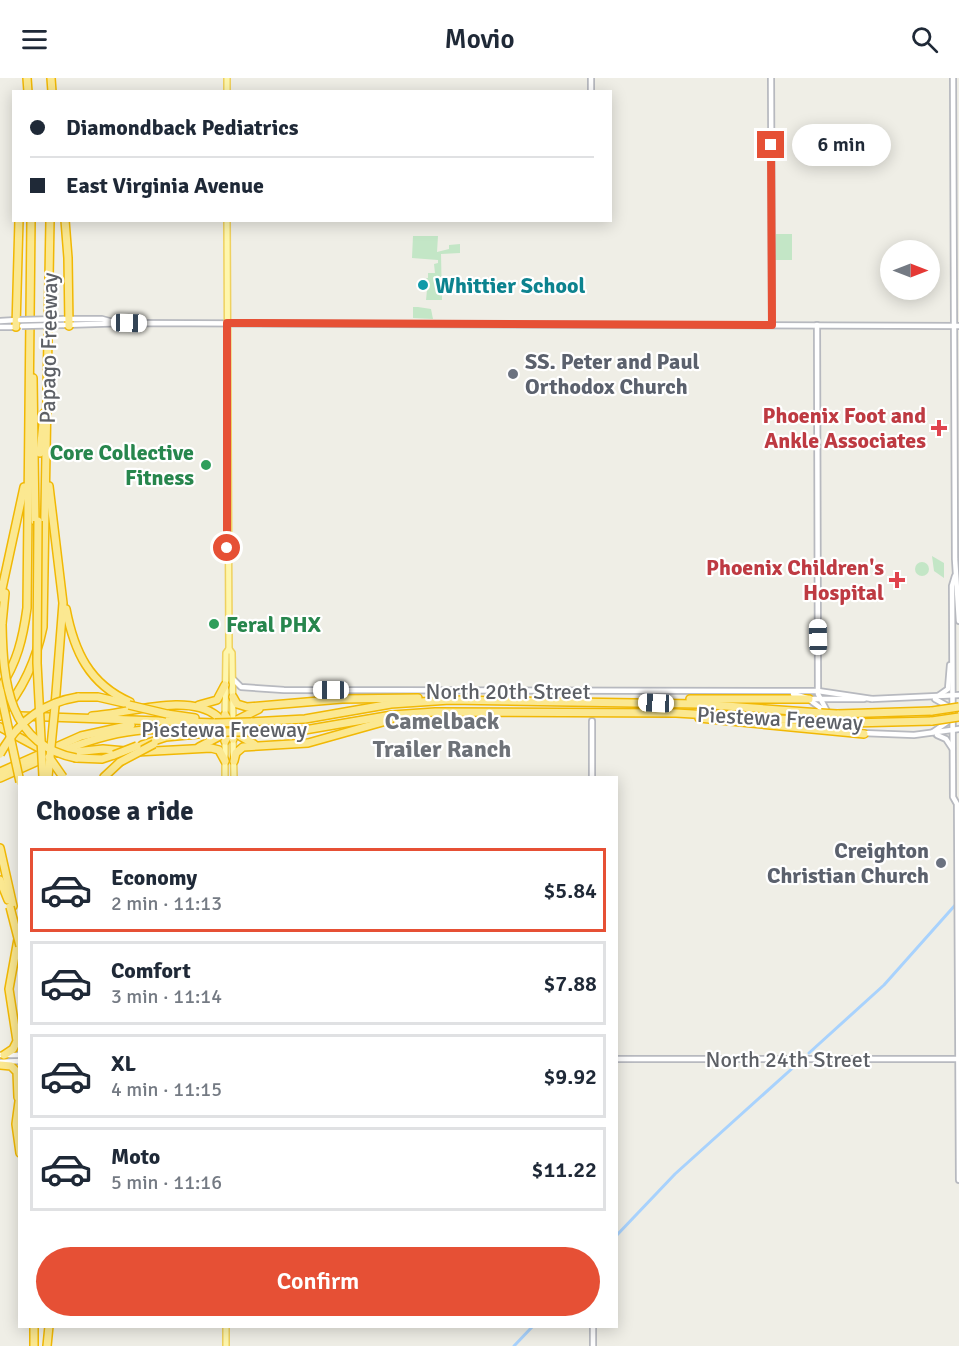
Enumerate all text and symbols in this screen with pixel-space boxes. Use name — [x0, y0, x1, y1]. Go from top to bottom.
icon: menu — [18, 23, 51, 56]
text: Movio — [445, 23, 514, 56]
icon: search — [908, 23, 941, 56]
text: Diamondback Pediatrics — [66, 114, 298, 141]
callout: 6 min — [792, 124, 891, 166]
route end — [757, 131, 784, 158]
text: 6 min — [818, 132, 865, 157]
text: East Virginia Avenue — [66, 172, 264, 199]
north arrow — [880, 240, 940, 300]
map controls — [880, 240, 940, 300]
street label: Papago Freeway — [34, 272, 63, 424]
place label: Whittier School — [435, 272, 585, 299]
marker: Whittier School — [416, 278, 430, 292]
car — [111, 314, 147, 332]
place label: SS. Peter and Paul Orthodox Church — [525, 348, 699, 400]
marker: SS. Peter and Paul Orthodox Church — [506, 367, 520, 381]
place label: Phoenix Foot and Ankle Associates — [762, 402, 926, 454]
marker: Phoenix Foot and Ankle Associates — [930, 419, 948, 437]
place label: Core Collective Fitness — [50, 439, 194, 491]
marker: Core Collective Fitness — [199, 458, 213, 472]
route start — [213, 534, 240, 561]
place label: Phoenix Children's Hospital — [706, 554, 884, 606]
marker: Phoenix Children's Hospital — [888, 571, 906, 589]
place label: Feral PHX — [226, 611, 322, 638]
marker: Feral PHX — [207, 617, 221, 631]
car — [809, 619, 827, 655]
street label: North 20th Street — [425, 678, 591, 705]
car — [313, 681, 349, 699]
car — [638, 693, 674, 713]
street label: Piestewa Freeway — [696, 701, 864, 736]
district label: Camelback Trailer Ranch — [373, 706, 511, 764]
street label: Piestewa Freeway — [141, 716, 308, 743]
text: Choose a ride — [36, 795, 194, 828]
place label: Creighton Christian Church — [767, 837, 929, 889]
marker: Creighton Christian Church — [934, 856, 948, 870]
icon: car — [39, 863, 93, 917]
text: Economy — [111, 864, 197, 891]
text: $5.84 — [543, 877, 597, 904]
text: 2 min · 11:13 — [111, 891, 222, 916]
icon: car — [39, 956, 93, 1010]
text: Comfort — [111, 957, 191, 984]
text: $7.88 — [543, 970, 597, 997]
text: 3 min · 11:14 — [111, 984, 222, 1009]
street label: North 24th Street — [705, 1046, 871, 1073]
icon: car — [39, 1049, 93, 1103]
text: XL — [111, 1050, 136, 1077]
text: $9.92 — [543, 1063, 597, 1090]
text: 4 min · 11:15 — [111, 1077, 222, 1102]
icon: car — [39, 1142, 93, 1196]
text: Moto — [111, 1143, 160, 1170]
text: $11.22 — [532, 1156, 597, 1183]
text: 5 min · 11:16 — [111, 1170, 222, 1195]
button: Confirm — [36, 1247, 600, 1316]

